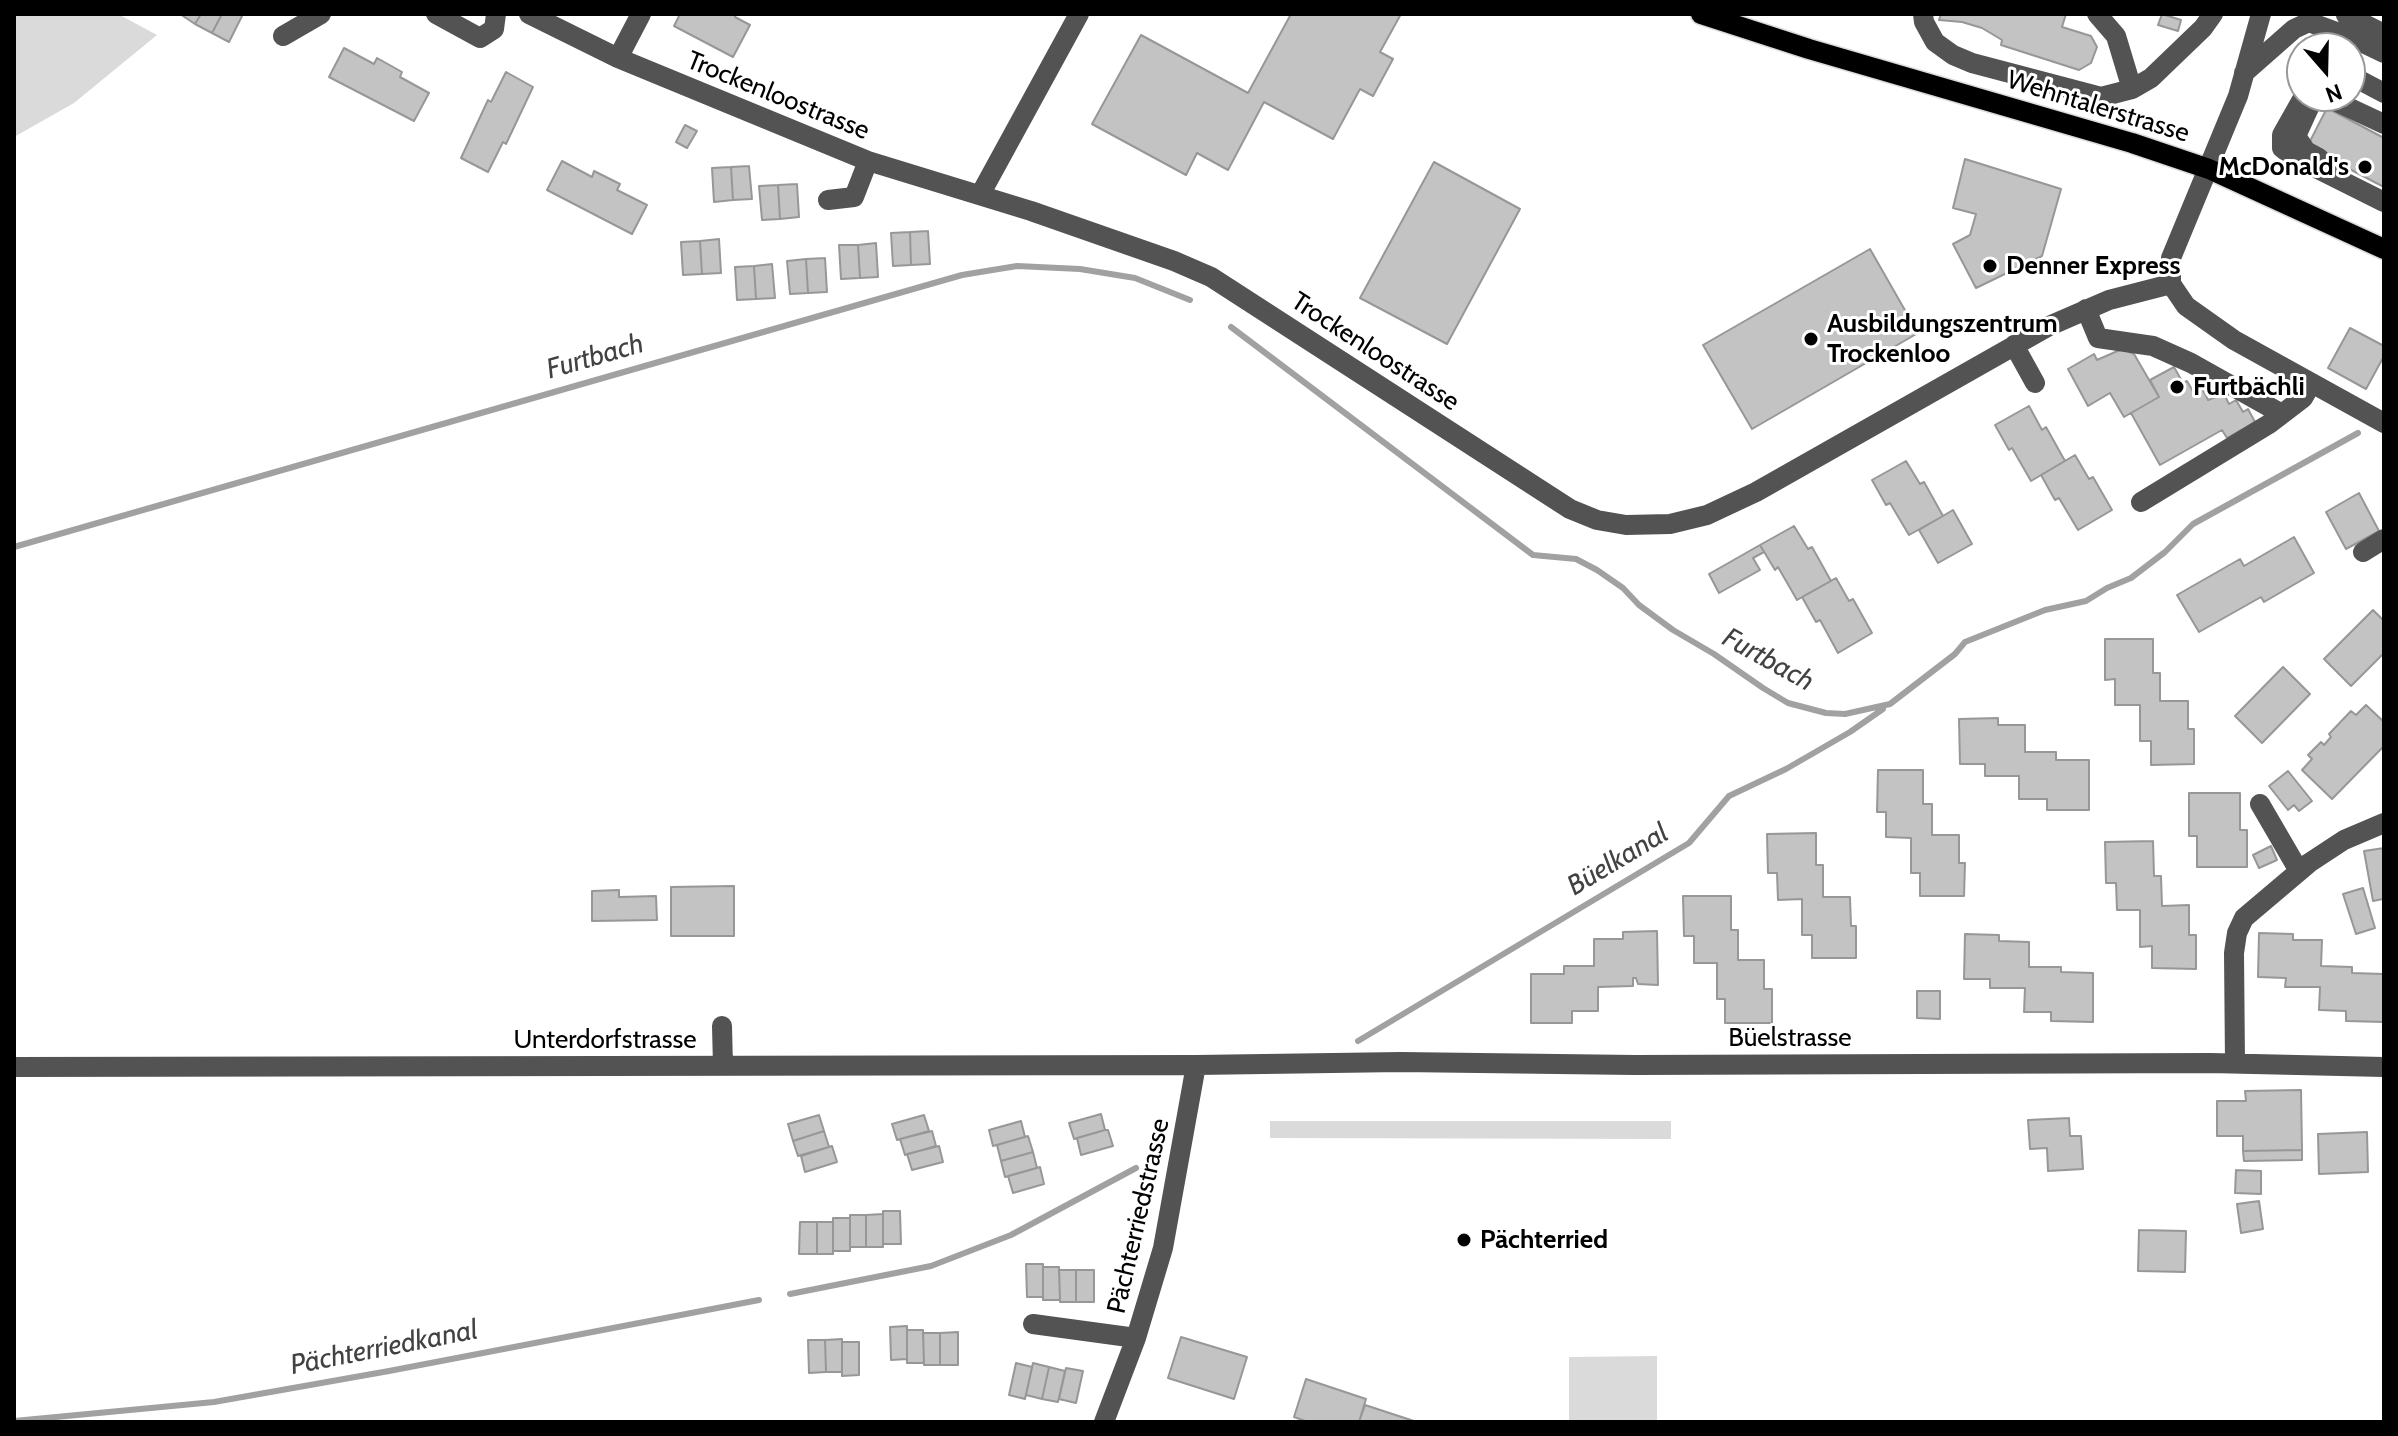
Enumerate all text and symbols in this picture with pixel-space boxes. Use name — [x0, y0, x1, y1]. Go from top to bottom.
north arrow — [2286, 32, 2366, 112]
street label: Trockenloostrasse — [682, 45, 874, 147]
street label: Wehntalerstrasse — [2003, 64, 2193, 150]
text: N — [2322, 78, 2346, 108]
place label: McDonald's — [2218, 151, 2349, 183]
marker: McDonald's — [2356, 158, 2374, 176]
place label: Denner Express — [2006, 250, 2181, 282]
marker: Denner Express — [1981, 257, 1999, 275]
street label: Trockenloostrasse — [1285, 286, 1465, 418]
place label: Ausbildungszentrum Trockenloo — [1827, 308, 2058, 370]
water label: Furtbach — [543, 327, 647, 387]
marker: Ausbildungszentrum Trockenloo — [1802, 330, 1820, 348]
place label: Furtbächli — [2193, 371, 2305, 403]
marker: Furtbächli — [2168, 378, 2186, 396]
water label: Furtbach — [1716, 621, 1820, 699]
water label: Büelkanal — [1561, 817, 1675, 903]
street label: Büelstrasse — [1728, 1022, 1852, 1054]
street label: Unterdorfstrasse — [513, 1024, 697, 1056]
street label: Pächterriedstrasse — [1101, 1115, 1177, 1317]
place label: Pächterried — [1480, 1224, 1608, 1256]
marker: Pächterried — [1455, 1231, 1473, 1249]
water label: Pächterriedkanal — [287, 1313, 481, 1383]

